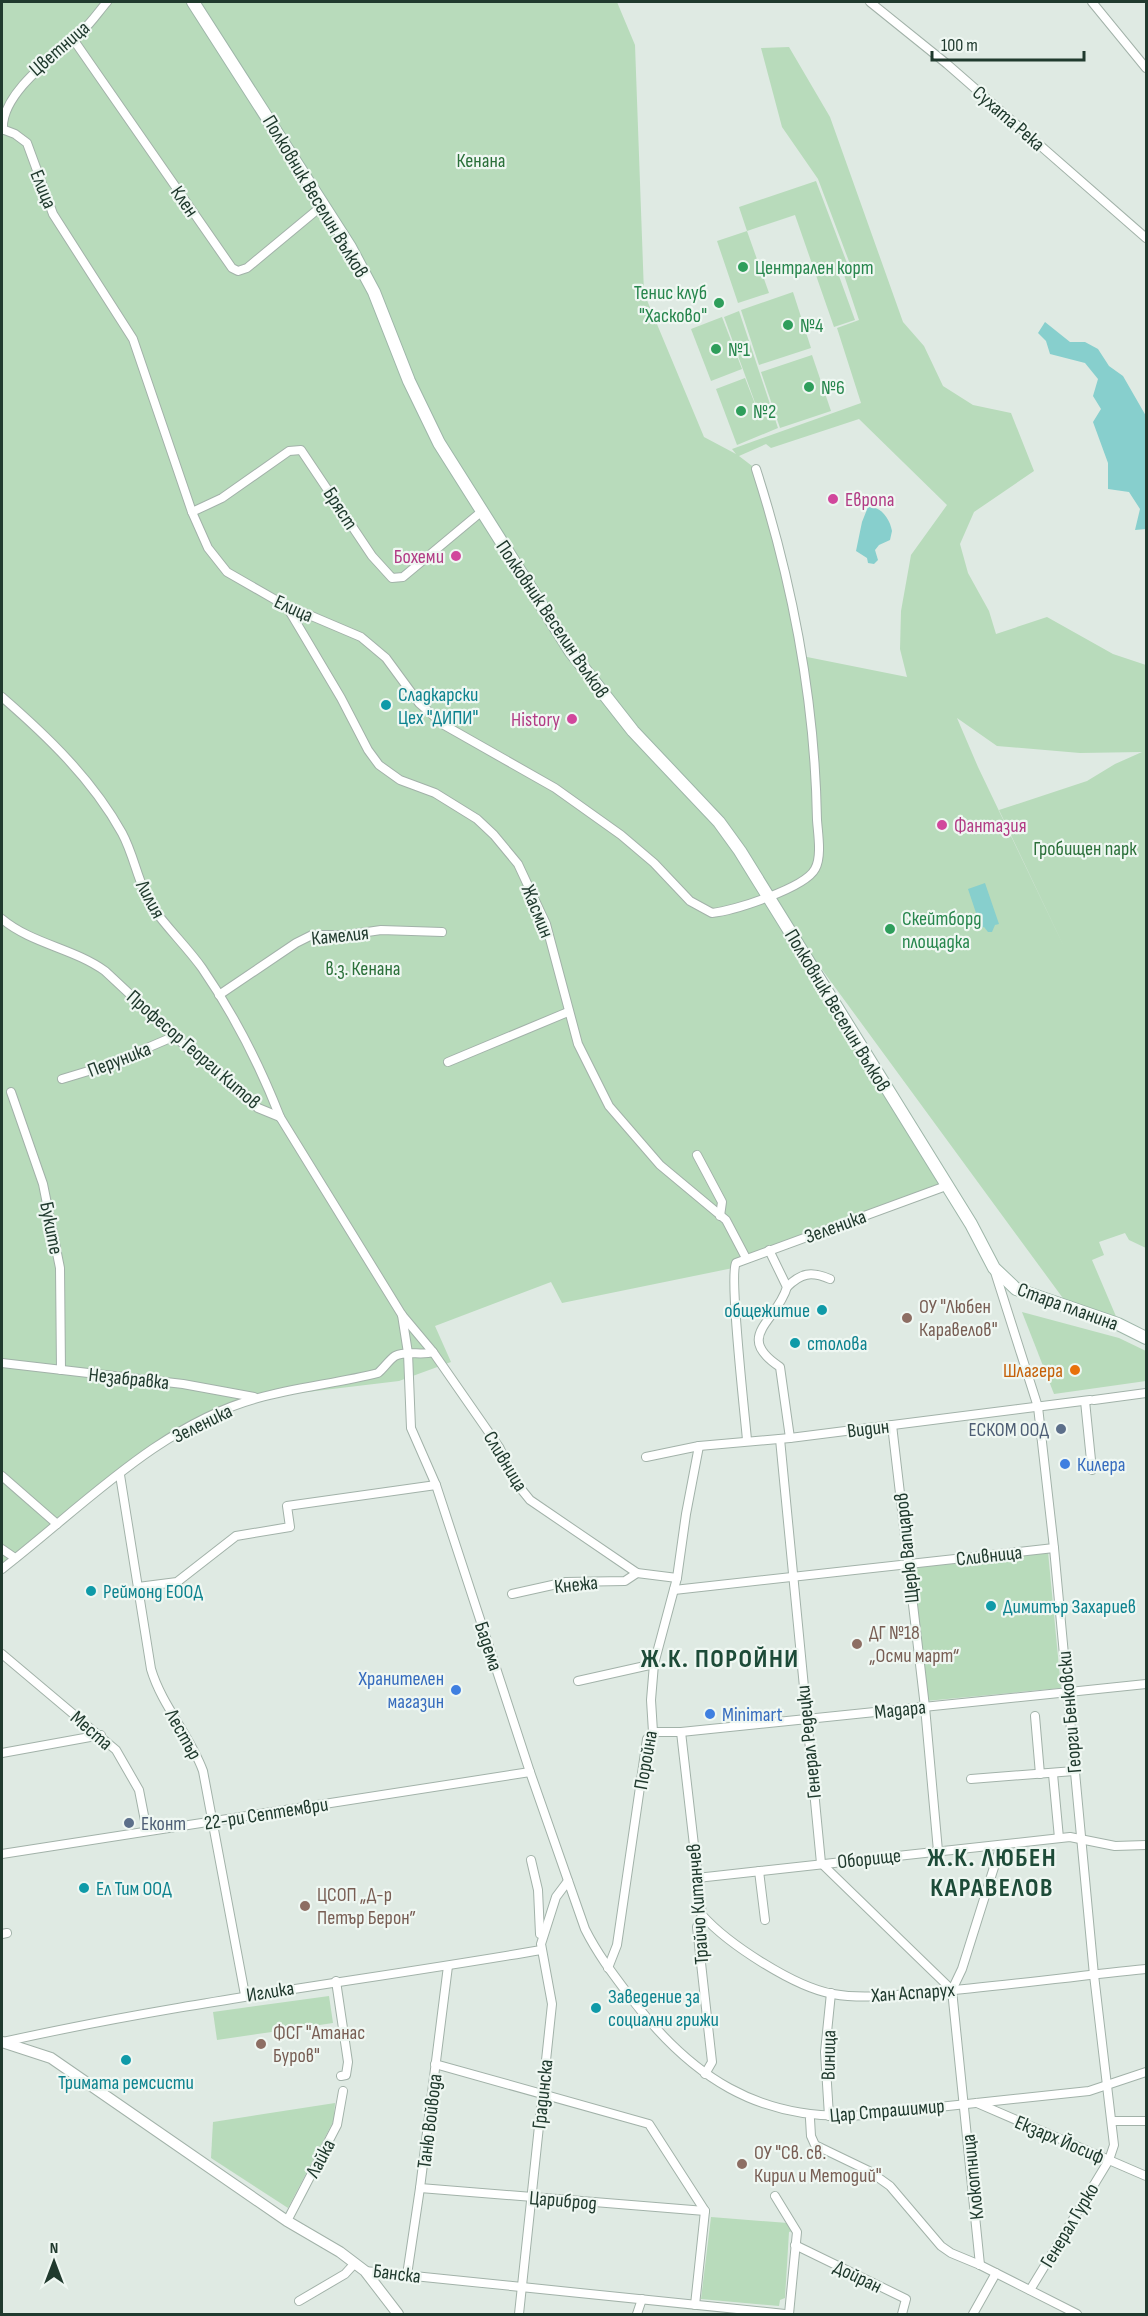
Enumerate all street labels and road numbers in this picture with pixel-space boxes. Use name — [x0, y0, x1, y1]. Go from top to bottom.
street label: Цветница — [25, 16, 95, 81]
street label: Сухата Река — [967, 81, 1049, 157]
street label: Полковник Веселин Вълков — [257, 111, 373, 282]
street label: Елица — [25, 166, 62, 212]
street label: Клен — [165, 181, 203, 222]
street label: Бряст — [318, 483, 363, 534]
street label: Полковник Веселин Вълков — [490, 536, 614, 703]
street label: Елица — [271, 590, 317, 628]
street label: Лилия — [130, 875, 170, 923]
street label: Жасмин — [516, 881, 559, 941]
street label: Камелия — [310, 921, 370, 951]
street label: Полковник Веселин Вълков — [779, 925, 895, 1096]
street label: Професор Георги Китов — [122, 985, 265, 1114]
street label: Перуника — [84, 1037, 154, 1083]
street label: Буките — [34, 1200, 68, 1256]
street label: Зеленика — [801, 1205, 869, 1249]
street label: Стара планина — [1014, 1278, 1121, 1336]
street label: Незабравка — [87, 1363, 170, 1395]
street label: Зеленика — [168, 1399, 236, 1449]
street label: Видин — [846, 1415, 891, 1443]
street label: Сливница — [478, 1427, 532, 1496]
street label: Щерю Вапцаров — [889, 1492, 925, 1604]
street label: Сливница — [955, 1541, 1023, 1571]
street label: Кнежа — [553, 1571, 599, 1599]
street label: Бадема — [469, 1619, 507, 1674]
street label: Георги Бенковски — [1053, 1650, 1087, 1774]
street label: Генерал Редецки — [791, 1684, 827, 1800]
street label: Мадара — [873, 1695, 927, 1725]
street label: Лестър — [159, 1704, 207, 1764]
street label: Места — [65, 1706, 117, 1756]
street label: Поройна — [629, 1729, 663, 1792]
street label: 22-ри Септември — [202, 1792, 330, 1836]
street label: Трайчо Китанчев — [682, 1843, 714, 1965]
street label: Оборище — [836, 1844, 902, 1874]
street label: Иглика — [245, 1976, 296, 2008]
street label: Хан Аспарух — [869, 1978, 956, 2008]
street label: Виница — [817, 2030, 841, 2080]
street label: Градинска — [527, 2058, 559, 2130]
street label: Таню Войвода — [412, 2072, 448, 2170]
street label: Цар Страшимир — [829, 2094, 946, 2128]
street label: Екзарх Йосиф — [1011, 2110, 1108, 2170]
street label: Клокотница — [957, 2133, 989, 2221]
street label: Лайка — [300, 2135, 341, 2183]
street label: Генерал Гурко — [1035, 2179, 1104, 2272]
street label: Цариброд — [528, 2186, 598, 2216]
street label: Дойран — [830, 2255, 886, 2299]
street label: Банска — [372, 2259, 422, 2289]

